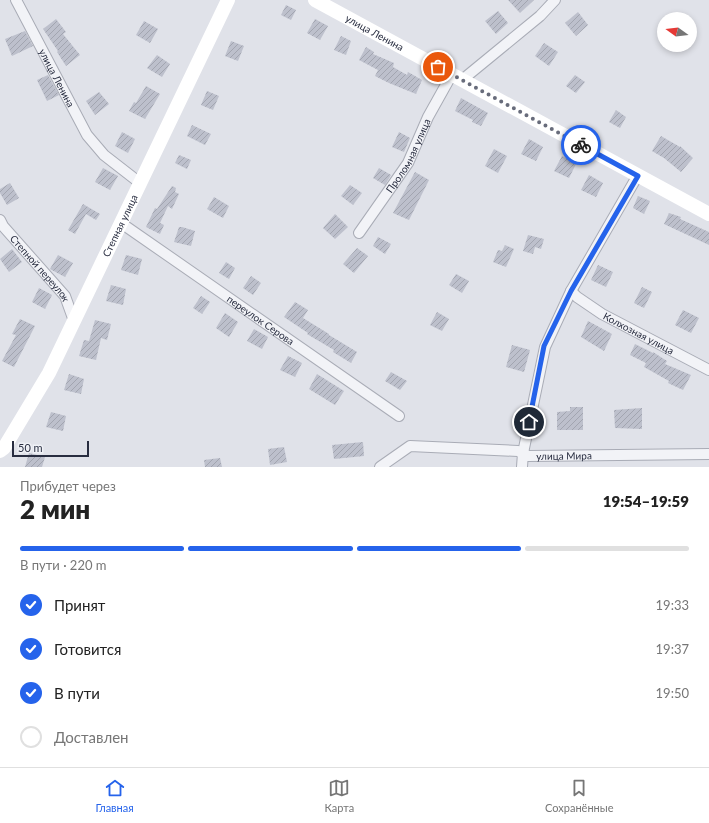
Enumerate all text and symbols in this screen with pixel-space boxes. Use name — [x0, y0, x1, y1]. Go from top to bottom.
street label: улица Ленина — [344, 12, 406, 53]
north arrow — [657, 12, 697, 52]
map controls — [657, 12, 697, 52]
street label: улица Ленина — [37, 47, 77, 109]
pin — [421, 50, 455, 84]
icon: bag — [427, 56, 449, 78]
street label: Проломная улица — [383, 117, 433, 195]
courier — [561, 125, 601, 165]
icon: bike — [570, 134, 592, 156]
street label: Степная улица — [100, 192, 140, 259]
street label: Степной переулок — [8, 232, 73, 304]
street label: переулок Серова — [225, 293, 296, 347]
street label: Колхозная улица — [601, 310, 676, 357]
pin — [512, 405, 546, 439]
icon: home — [518, 411, 540, 433]
scale bar — [12, 439, 89, 458]
text: 50 m — [18, 441, 43, 454]
street label: улица Мира — [536, 449, 592, 462]
text: Прибудет через — [20, 478, 116, 494]
text: 19:54–19:59 — [603, 492, 689, 510]
text: 2 мин — [20, 493, 90, 525]
text: В пути · 220 m — [20, 557, 106, 573]
icon: check — [20, 594, 42, 616]
text: Принят — [54, 596, 105, 614]
text: 19:33 — [656, 597, 689, 613]
icon: check — [20, 638, 42, 660]
text: Готовится — [54, 640, 121, 658]
text: 19:37 — [656, 641, 689, 657]
icon: check — [20, 682, 42, 704]
text: В пути — [54, 684, 100, 702]
text: 19:50 — [656, 685, 689, 701]
text: Доставлен — [54, 728, 129, 746]
tab: Главная — [95, 777, 134, 814]
tab: Карта — [325, 777, 354, 814]
tab: Сохранённые — [545, 777, 614, 814]

